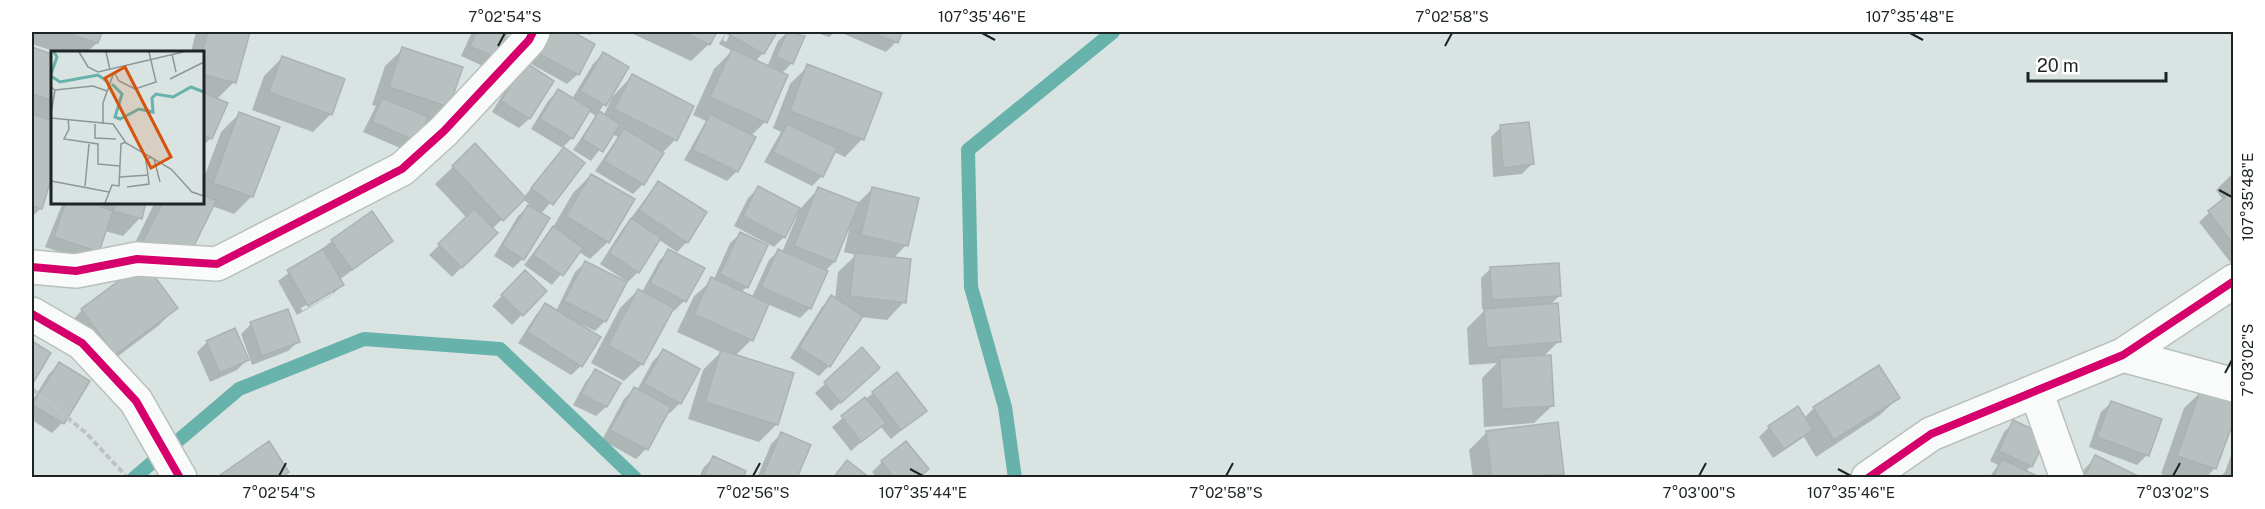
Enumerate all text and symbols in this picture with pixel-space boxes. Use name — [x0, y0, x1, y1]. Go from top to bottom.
text: 7°02'54"S — [468, 8, 542, 25]
text: 107°35'46"E — [938, 8, 1026, 25]
text: 7°02'58"S — [1415, 8, 1489, 25]
text: 107°35'48"E — [1866, 8, 1954, 25]
scale bar — [2028, 45, 2166, 83]
inset map — [51, 51, 204, 204]
text: 20 m — [2037, 55, 2079, 76]
text: 107°35'48"E — [2239, 153, 2256, 241]
text: 7°03'02"S — [2239, 324, 2256, 396]
text: 7°02'54"S — [242, 484, 316, 501]
text: 7°02'56"S — [716, 484, 790, 501]
text: 107°35'44"E — [879, 484, 967, 501]
text: 7°02'58"S — [1189, 484, 1263, 501]
text: 7°03'00"S — [1663, 484, 1735, 501]
text: 107°35'46"E — [1807, 484, 1895, 501]
text: 7°03'02"S — [2137, 484, 2209, 501]

